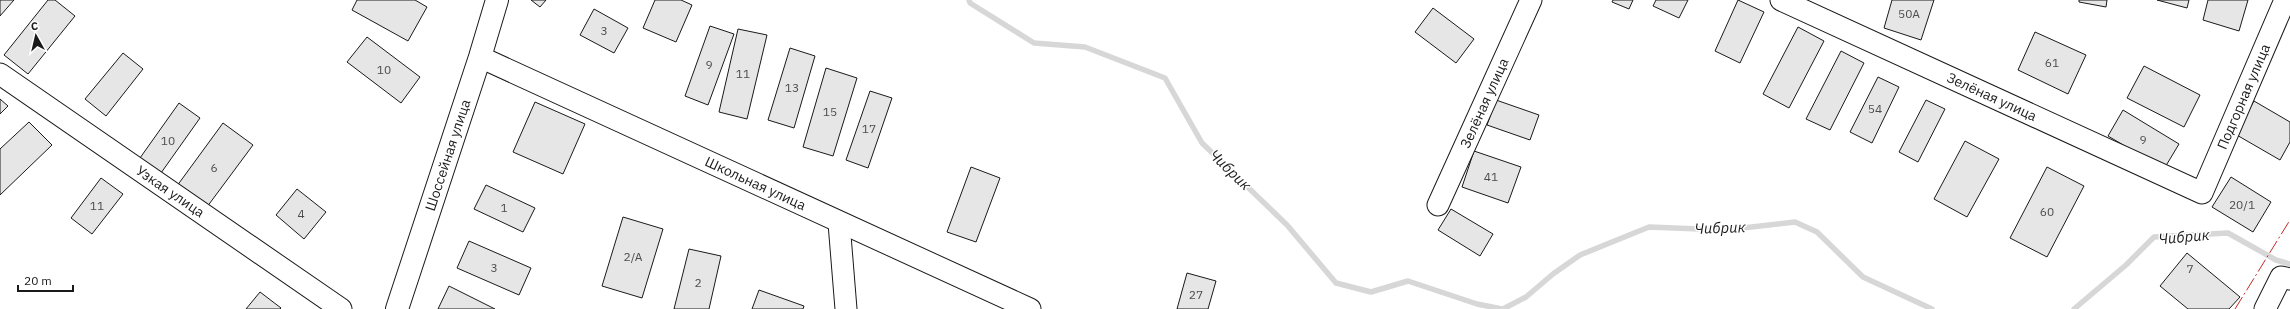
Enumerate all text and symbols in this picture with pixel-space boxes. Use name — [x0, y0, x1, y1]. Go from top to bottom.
house number: 50А — [1898, 6, 1920, 21]
north arrow — [16, 16, 56, 56]
text: С — [30, 19, 39, 34]
house number: 3 — [600, 23, 608, 38]
street label: Подгорная улица — [2213, 41, 2274, 152]
street label: Зелёная улица — [1456, 55, 1513, 151]
house number: 61 — [2045, 55, 2059, 70]
house number: 9 — [705, 57, 713, 72]
house number: 10 — [377, 62, 391, 77]
house number: 11 — [736, 66, 750, 81]
street label: Зелёная улица — [1944, 68, 2040, 125]
house number: 13 — [785, 80, 799, 95]
street label: Шоссейная улица — [421, 97, 475, 213]
house number: 54 — [1868, 101, 1882, 116]
house number: 15 — [823, 104, 837, 119]
house number: 17 — [862, 121, 876, 136]
house number: 9 — [2139, 132, 2147, 147]
house number: 10 — [161, 133, 175, 148]
water label: Чибрик — [1205, 145, 1256, 195]
street label: Школьная улица — [702, 152, 809, 214]
house number: 6 — [210, 160, 218, 175]
street label: Узкая улица — [133, 162, 209, 222]
house number: 41 — [1484, 169, 1498, 184]
house number: 20/1 — [2229, 197, 2255, 212]
house number: 11 — [90, 198, 104, 213]
house number: 1 — [500, 200, 508, 215]
house number: 60 — [2040, 204, 2054, 219]
house number: 4 — [297, 206, 305, 221]
water label: Чибрик — [1694, 217, 1747, 238]
water label: Чибрик — [2158, 225, 2211, 248]
house number: 2/А — [624, 249, 643, 264]
house number: 3 — [490, 260, 498, 275]
house number: 7 — [2186, 261, 2194, 276]
scale bar — [18, 267, 73, 293]
text: 20 m — [24, 273, 52, 288]
house number: 2 — [694, 275, 702, 290]
house number: 27 — [1189, 287, 1203, 302]

